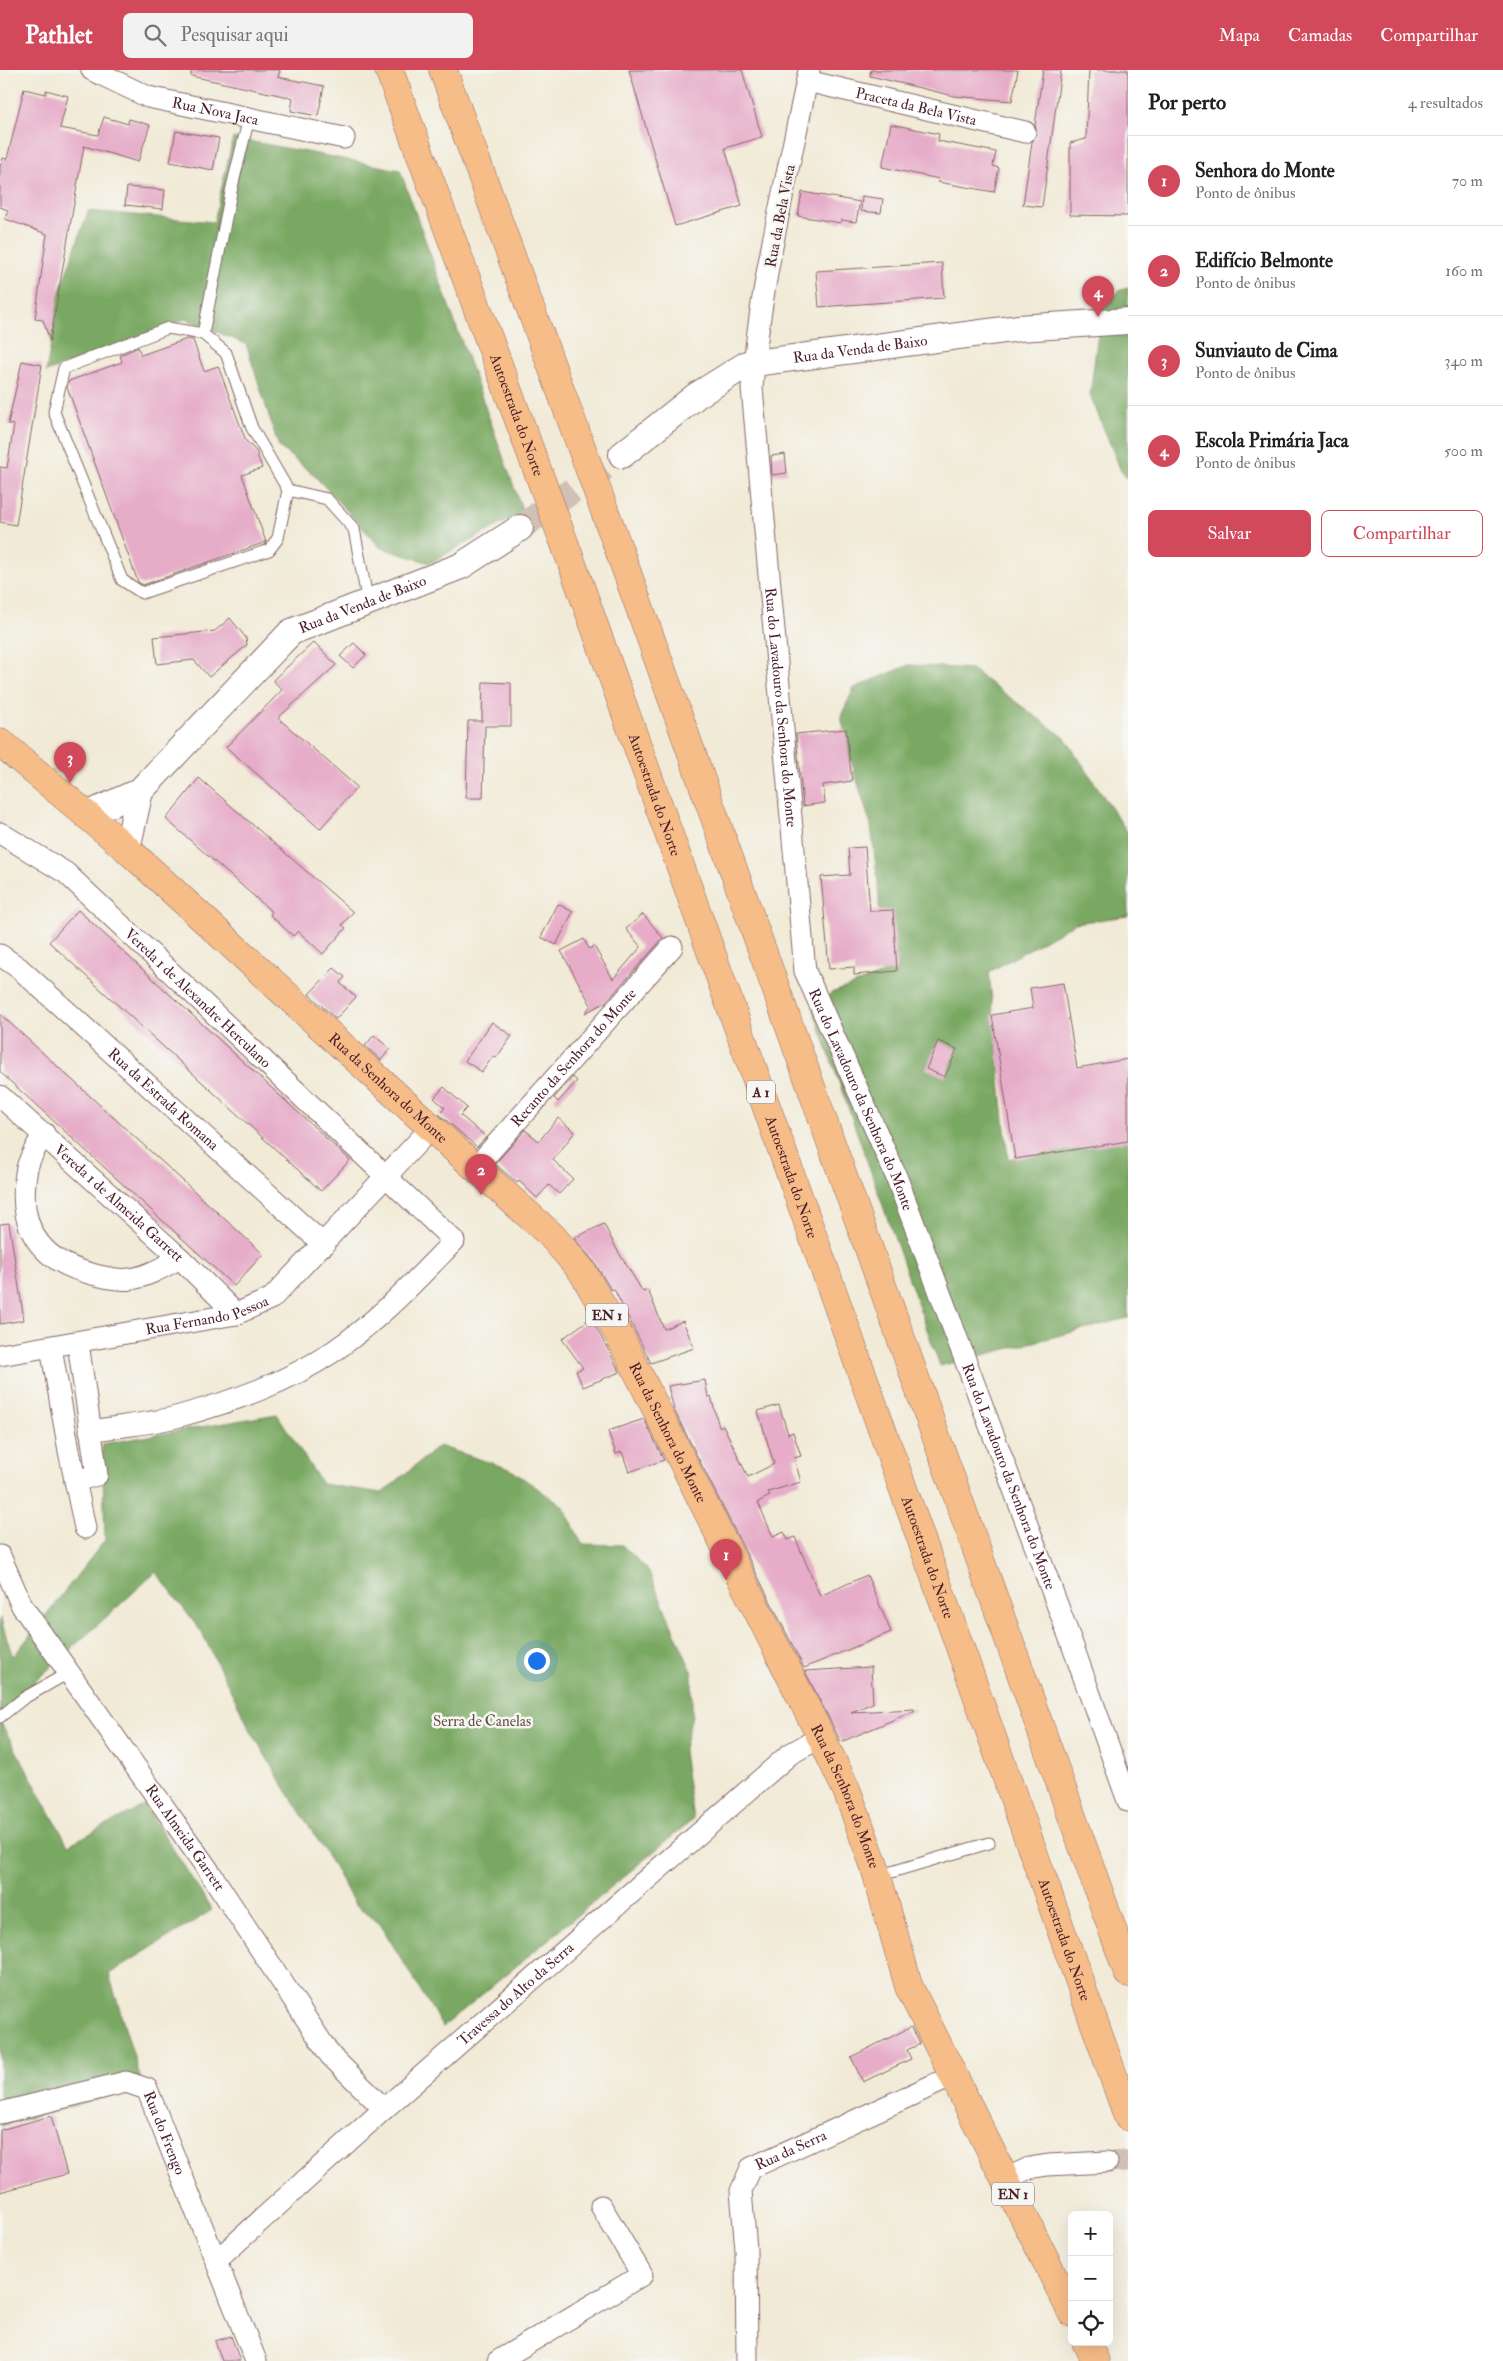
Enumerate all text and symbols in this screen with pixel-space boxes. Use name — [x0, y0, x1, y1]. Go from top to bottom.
search box — [123, 13, 473, 58]
text: Pathlet — [25, 20, 93, 51]
icon: search — [141, 21, 169, 49]
text: Pesquisar aqui — [181, 23, 288, 47]
text: Mapa — [1219, 24, 1260, 47]
text: Camadas — [1288, 24, 1352, 47]
text: Compartilhar — [1380, 24, 1478, 47]
street label: Praceta da Bela Vista — [853, 84, 979, 131]
text: Por perto — [1148, 89, 1226, 116]
street label: Rua Nova Jaca — [170, 93, 261, 130]
text: 4 resultados — [1408, 93, 1483, 113]
text: Senhora do Monte — [1195, 159, 1335, 183]
street label: Rua da Bela Vista — [761, 162, 800, 269]
text: 1 — [1161, 171, 1167, 191]
text: 70 m — [1452, 171, 1483, 191]
text: Ponto de ônibus — [1195, 183, 1296, 203]
text: Edifício Belmonte — [1195, 249, 1333, 273]
text: 2 — [1160, 261, 1168, 281]
text: 160 m — [1445, 261, 1483, 281]
text: Ponto de ônibus — [1195, 273, 1296, 293]
pin: 4 — [1082, 276, 1114, 317]
street label: Rua da Venda de Baixo — [792, 331, 928, 368]
text: Sunviauto de Cima — [1195, 339, 1338, 363]
street label: Autoestrada do Norte — [485, 351, 548, 479]
text: 3 — [1161, 351, 1167, 371]
text: 340 m — [1444, 351, 1483, 371]
text: Ponto de ônibus — [1195, 363, 1296, 383]
text: Escola Primária Jaca — [1195, 429, 1349, 453]
text: 4 — [1160, 441, 1168, 461]
text: 500 m — [1444, 441, 1483, 461]
text: Ponto de ônibus — [1195, 453, 1296, 473]
button: Salvar — [1148, 510, 1311, 557]
button: Compartilhar — [1321, 510, 1483, 557]
street label: Rua da Venda de Baixo — [296, 571, 429, 638]
street label: Rua do Lavadouro da Senhora do Monte — [760, 587, 801, 828]
street label: Autoestrada do Norte — [623, 730, 685, 859]
pin: 3 — [54, 742, 86, 783]
street label: Vereda 1 de Alexandre Herculano — [120, 925, 275, 1072]
street label: Recanto da Senhora do Monte — [507, 985, 641, 1131]
street label: Rua do Lavadouro da Senhora do Monte — [804, 986, 917, 1213]
street label: Rua da Senhora do Monte — [324, 1029, 451, 1148]
street label: Rua da Estrada Romana — [104, 1044, 223, 1155]
road number: A 1 — [747, 1080, 775, 1104]
street label: Autoestrada do Norte — [760, 1112, 822, 1241]
street label: Vereda 1 de Almeida Garrett — [50, 1140, 187, 1267]
pin: 2 — [465, 1154, 497, 1195]
street label: Rua Fernando Pessoa — [144, 1291, 272, 1340]
road number: EN 1 — [586, 1304, 628, 1326]
street label: Rua da Senhora do Monte — [624, 1359, 711, 1506]
street label: Rua do Lavadouro da Senhora do Monte — [957, 1361, 1060, 1593]
street label: Autoestrada do Norte — [896, 1493, 958, 1621]
pin: 1 — [710, 1539, 742, 1580]
your location — [524, 1648, 550, 1674]
park label: Serra de Canelas — [433, 1712, 531, 1731]
street label: Rua da Senhora do Monte — [806, 1721, 883, 1871]
street label: Rua Almeida Garrett — [141, 1781, 229, 1895]
street label: Autoestrada do Norte — [1033, 1875, 1095, 2004]
street label: Travessa do Alto da Serra — [454, 1938, 579, 2050]
street label: Rua do Frengo — [139, 2088, 189, 2178]
street label: Rua da Serra — [752, 2126, 830, 2175]
road number: EN 1 — [992, 2182, 1034, 2206]
map controls — [1068, 2211, 1113, 2346]
button: + — [1068, 2211, 1113, 2256]
button: − — [1068, 2256, 1113, 2301]
button: locate — [1068, 2301, 1113, 2346]

